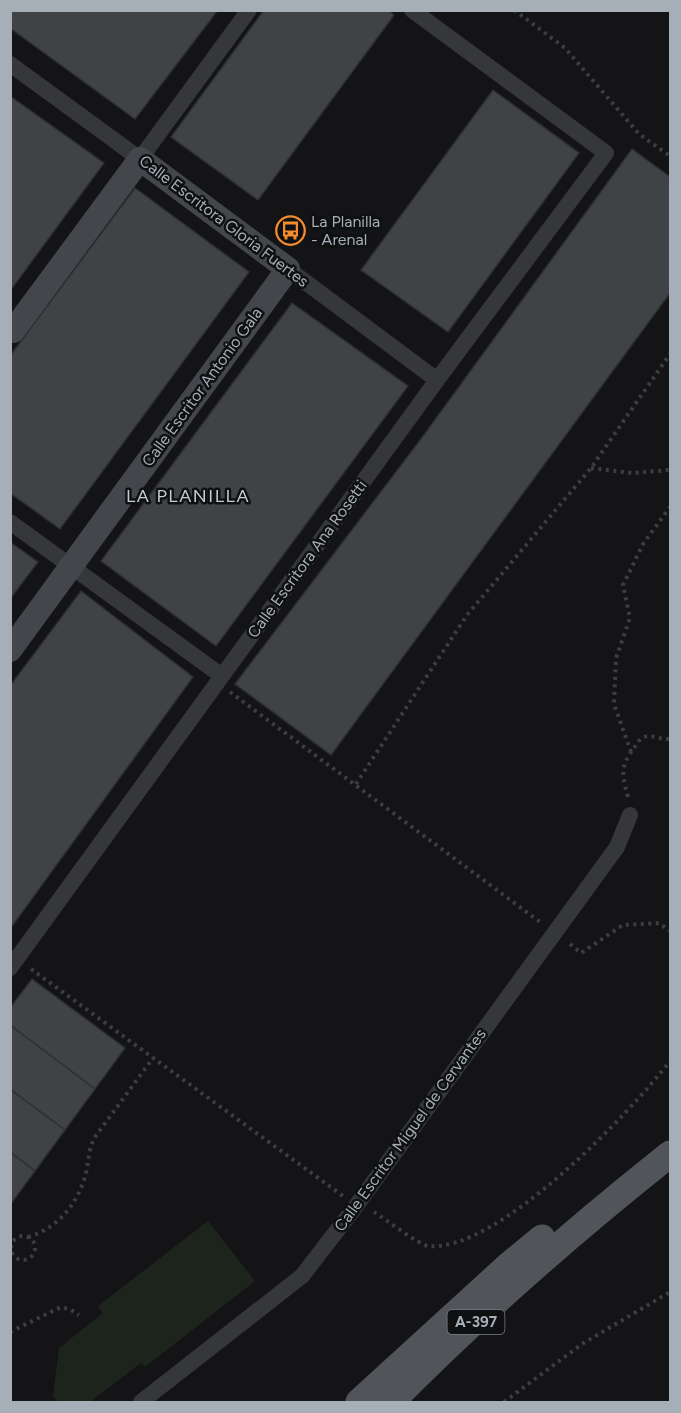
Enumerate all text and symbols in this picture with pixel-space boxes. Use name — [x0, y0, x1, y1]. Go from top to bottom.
street label: Calle Escritora Gloria Fuertes — [136, 151, 312, 291]
place label: La Planilla - Arenal — [311, 212, 380, 249]
bus stop icon: La Planilla - Arenal — [274, 214, 306, 246]
street label: Calle Escritor Antonio Gala — [138, 304, 266, 470]
street label: Calle Escritora Ana Rosetti — [243, 477, 371, 641]
district label: LA PLANILLA — [126, 485, 250, 507]
street label: Calle Escritor Miguel de Cervantes — [330, 1025, 490, 1235]
road number: A-397 — [448, 1310, 504, 1334]

